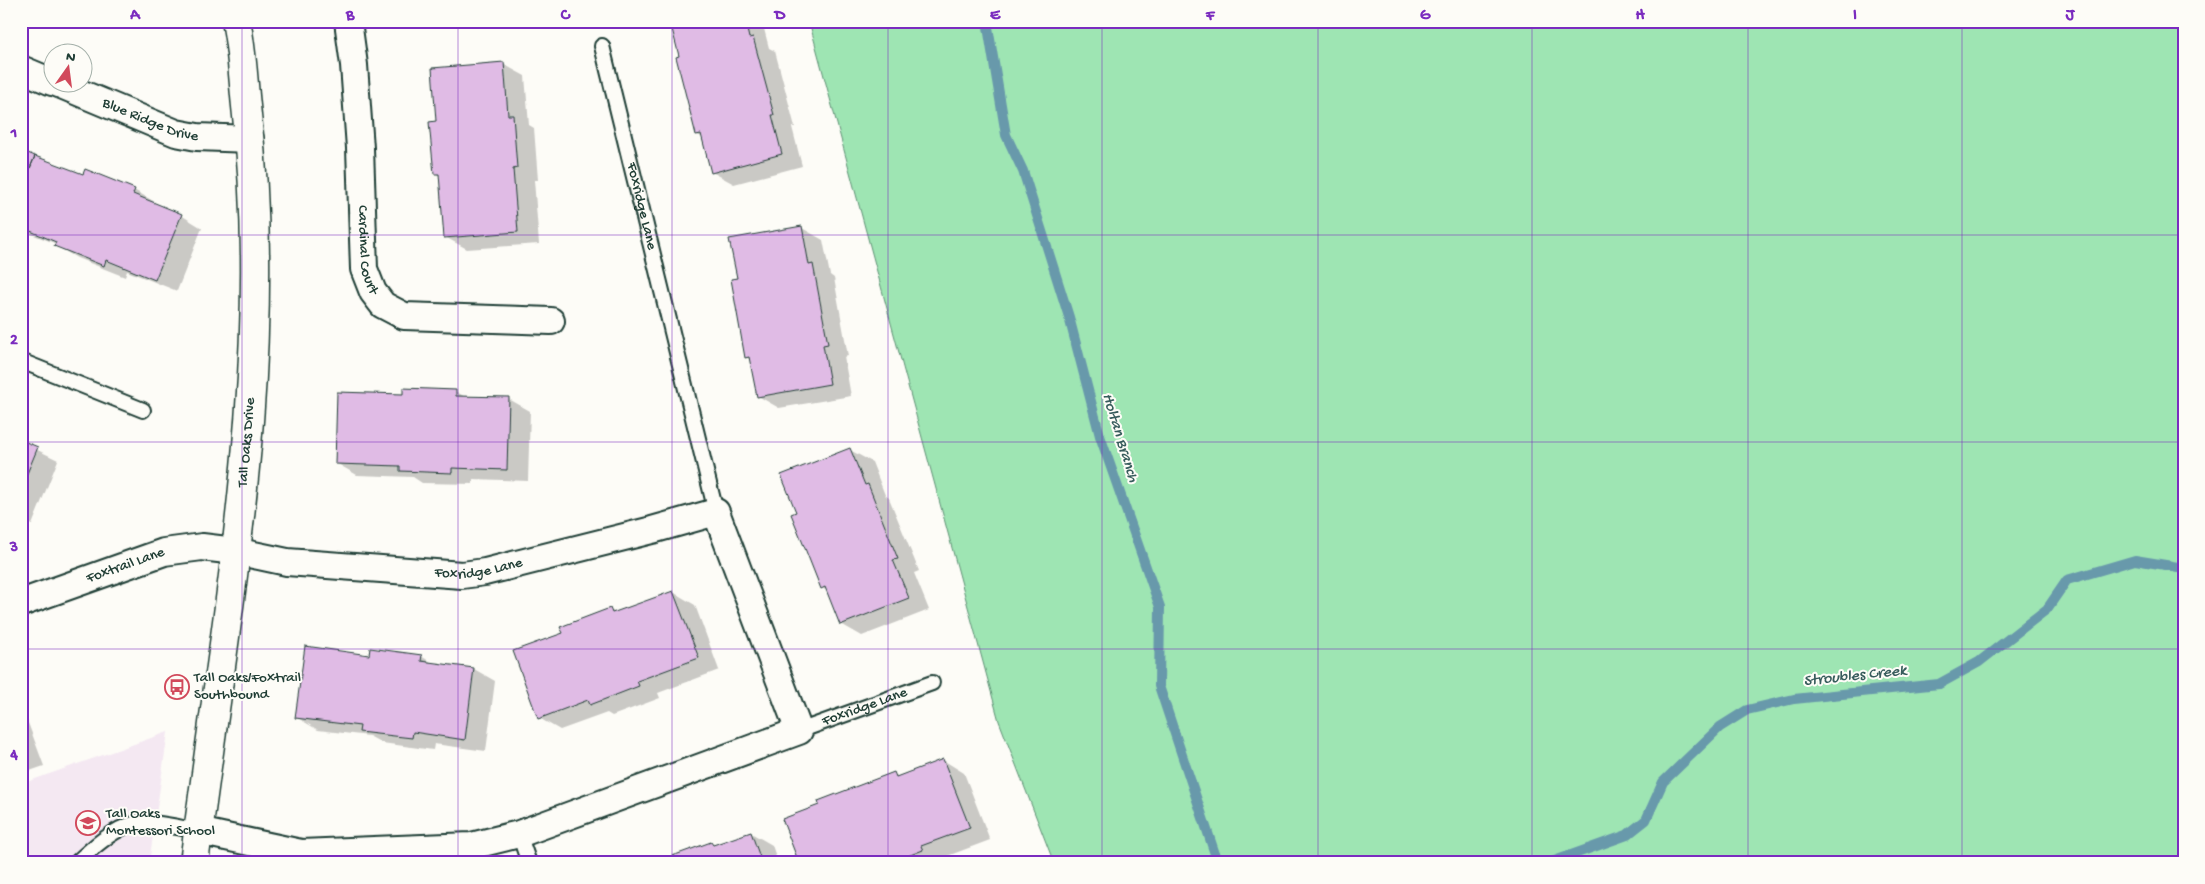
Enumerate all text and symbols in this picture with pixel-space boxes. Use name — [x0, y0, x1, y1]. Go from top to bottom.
text: A — [129, 7, 141, 26]
text: B — [345, 7, 355, 26]
text: C — [560, 7, 571, 26]
text: D — [773, 7, 786, 26]
text: E — [990, 7, 1001, 26]
text: F — [1205, 7, 1216, 26]
text: G — [1420, 7, 1431, 26]
text: H — [1635, 7, 1645, 26]
text: I — [1853, 7, 1857, 26]
text: J — [2065, 7, 2076, 26]
north arrow — [42, 42, 92, 92]
text: N — [64, 48, 77, 67]
street label: Blue Ridge Drive — [99, 94, 200, 146]
text: 1 — [10, 125, 17, 144]
street label: Foxridge Lane — [622, 160, 661, 252]
street label: Cardinal Court — [353, 205, 383, 299]
text: 2 — [10, 332, 18, 351]
water label: Holtan Branch — [1096, 391, 1142, 485]
street label: Tall Oaks Drive — [234, 397, 260, 489]
text: 3 — [9, 539, 18, 558]
street label: Foxtrail Lane — [83, 543, 167, 588]
street label: Foxridge Lane — [433, 554, 525, 584]
water label: Stroubles Creek — [1803, 662, 1909, 692]
place label: Tall Oaks/Foxtrail Southbound — [193, 669, 301, 704]
bus stop icon: Tall Oaks/Foxtrail Southbound — [164, 674, 190, 700]
street label: Foxridge Lane — [819, 684, 910, 731]
text: 4 — [9, 747, 18, 766]
place label: Tall Oaks Montessori School — [105, 805, 215, 840]
school or university icon: Tall Oaks Montessori School — [75, 810, 101, 836]

